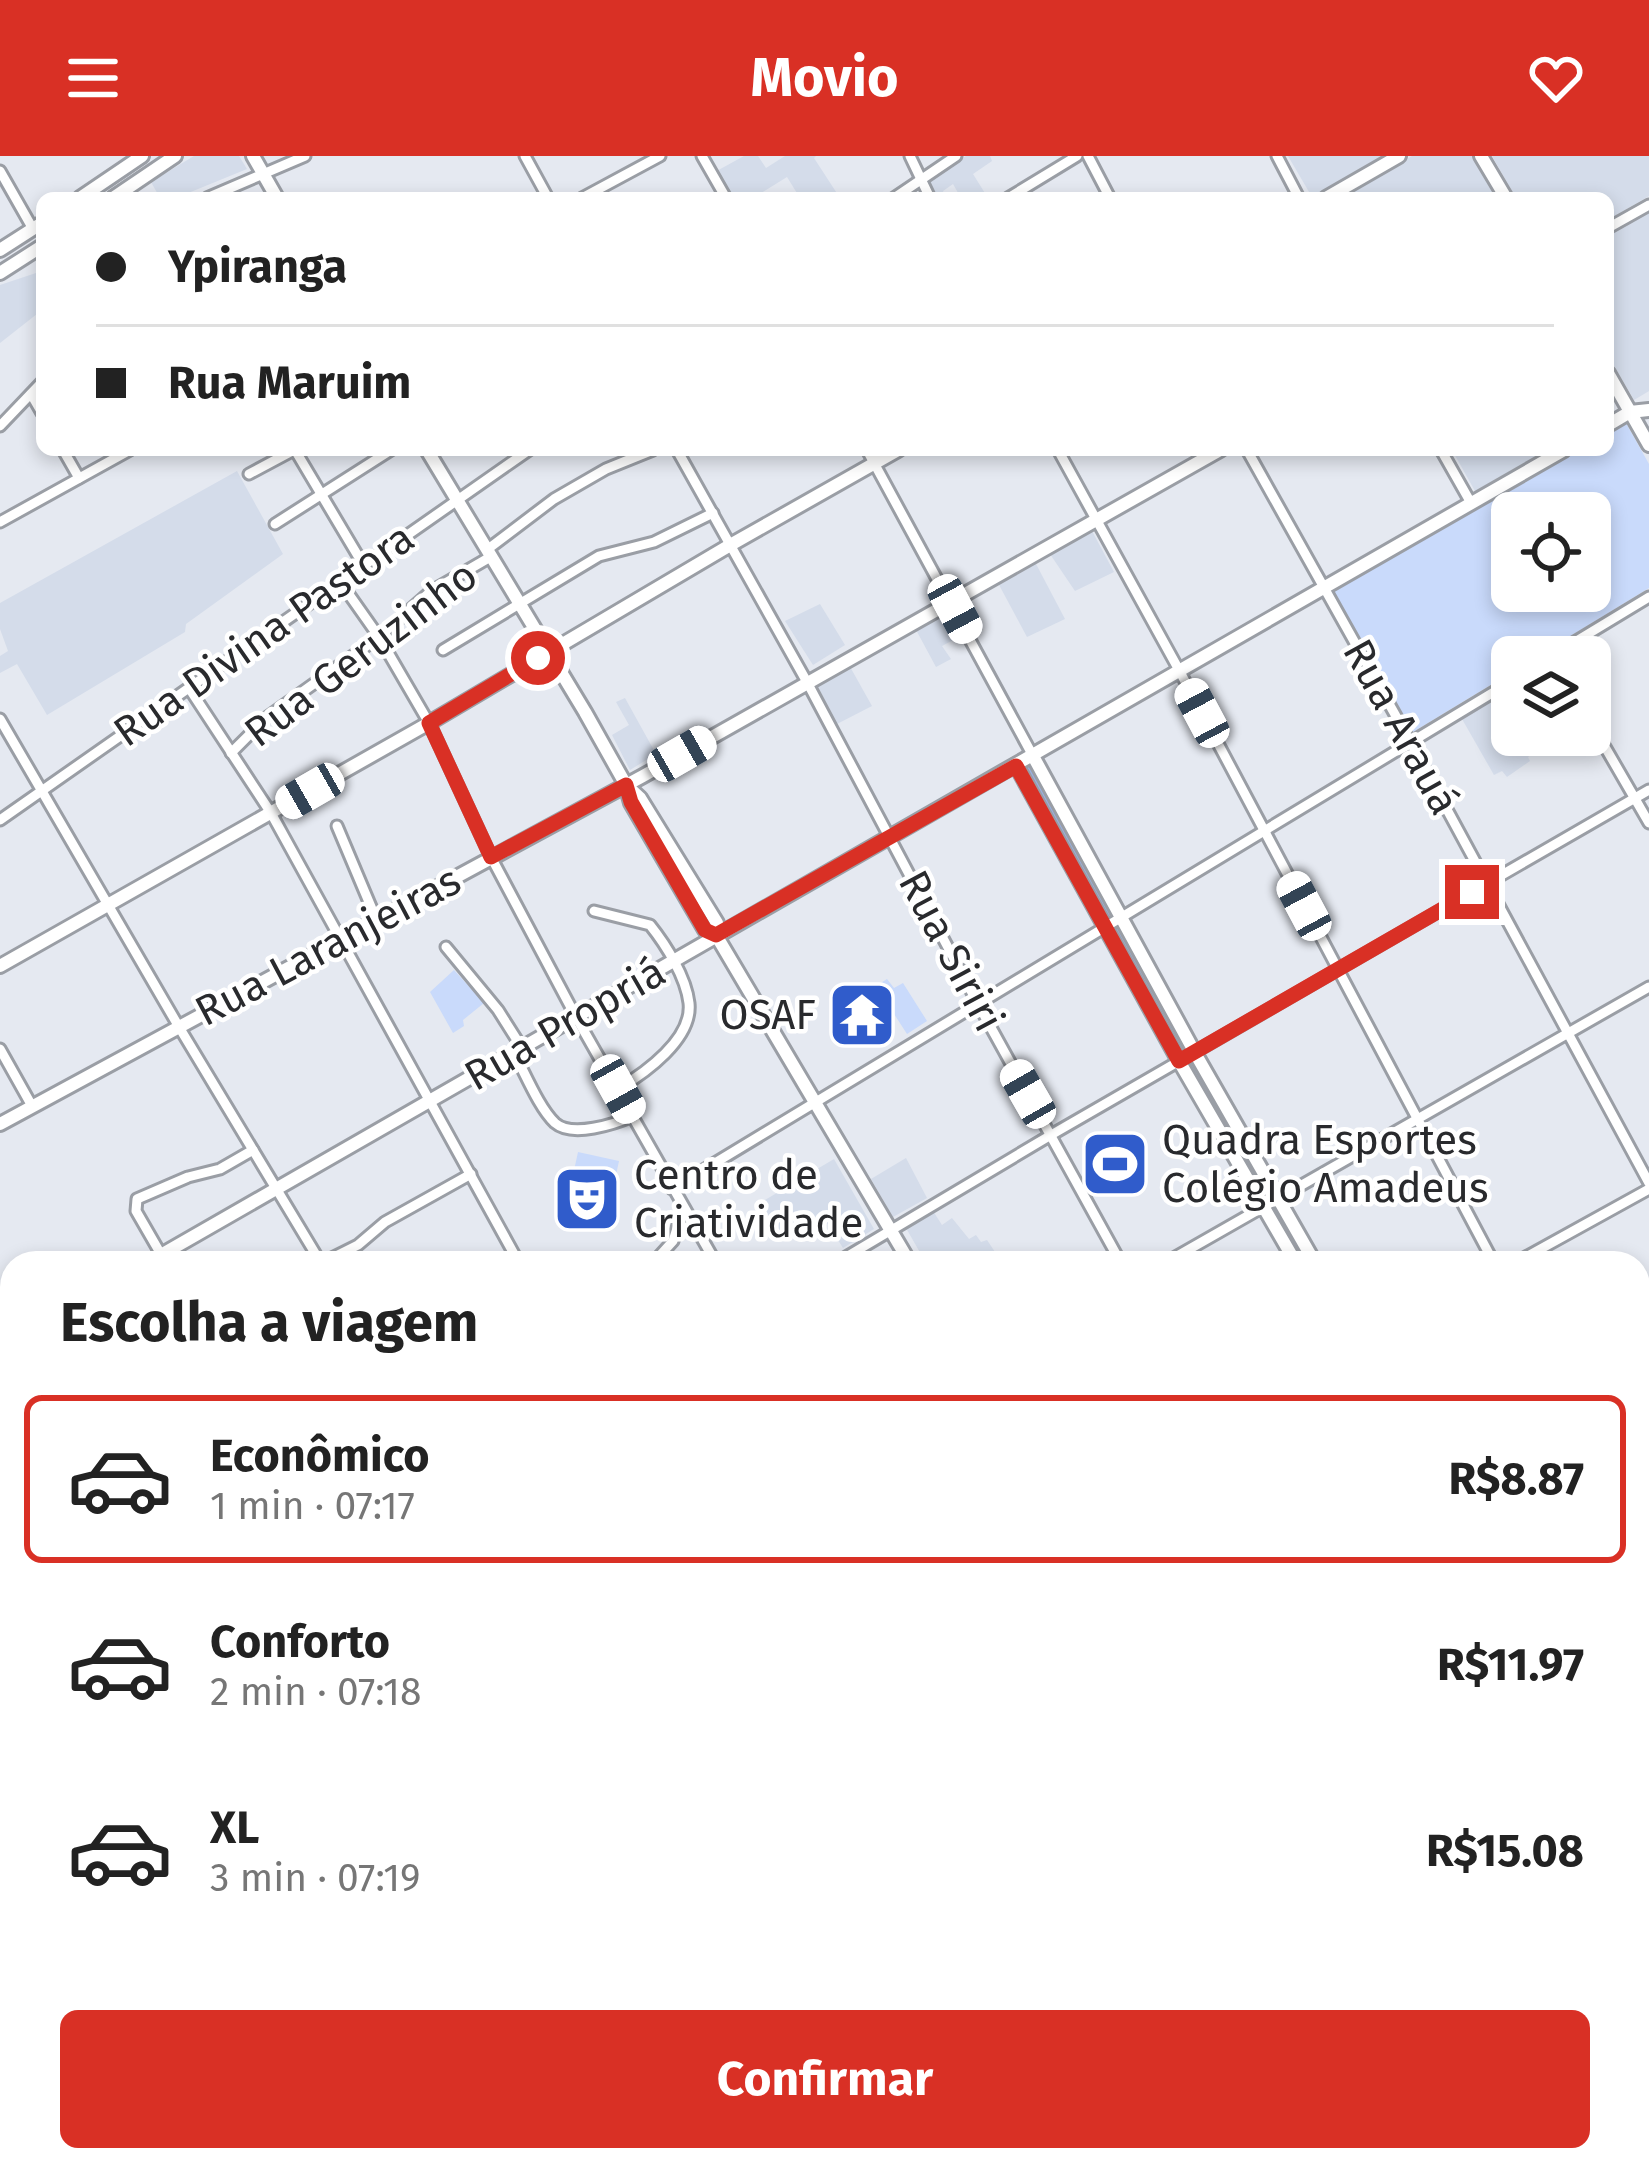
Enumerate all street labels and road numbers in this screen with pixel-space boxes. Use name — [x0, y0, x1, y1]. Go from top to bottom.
street label: Rua Divina Pastora — [104, 513, 424, 757]
street label: Rua Geruzinho — [235, 550, 487, 758]
street label: Rua Arauá — [1332, 631, 1470, 823]
street label: Rua Laranjeiras — [187, 855, 469, 1037]
street label: Rua Siriri — [888, 862, 1014, 1040]
street label: Rua Propriá — [456, 947, 674, 1101]

